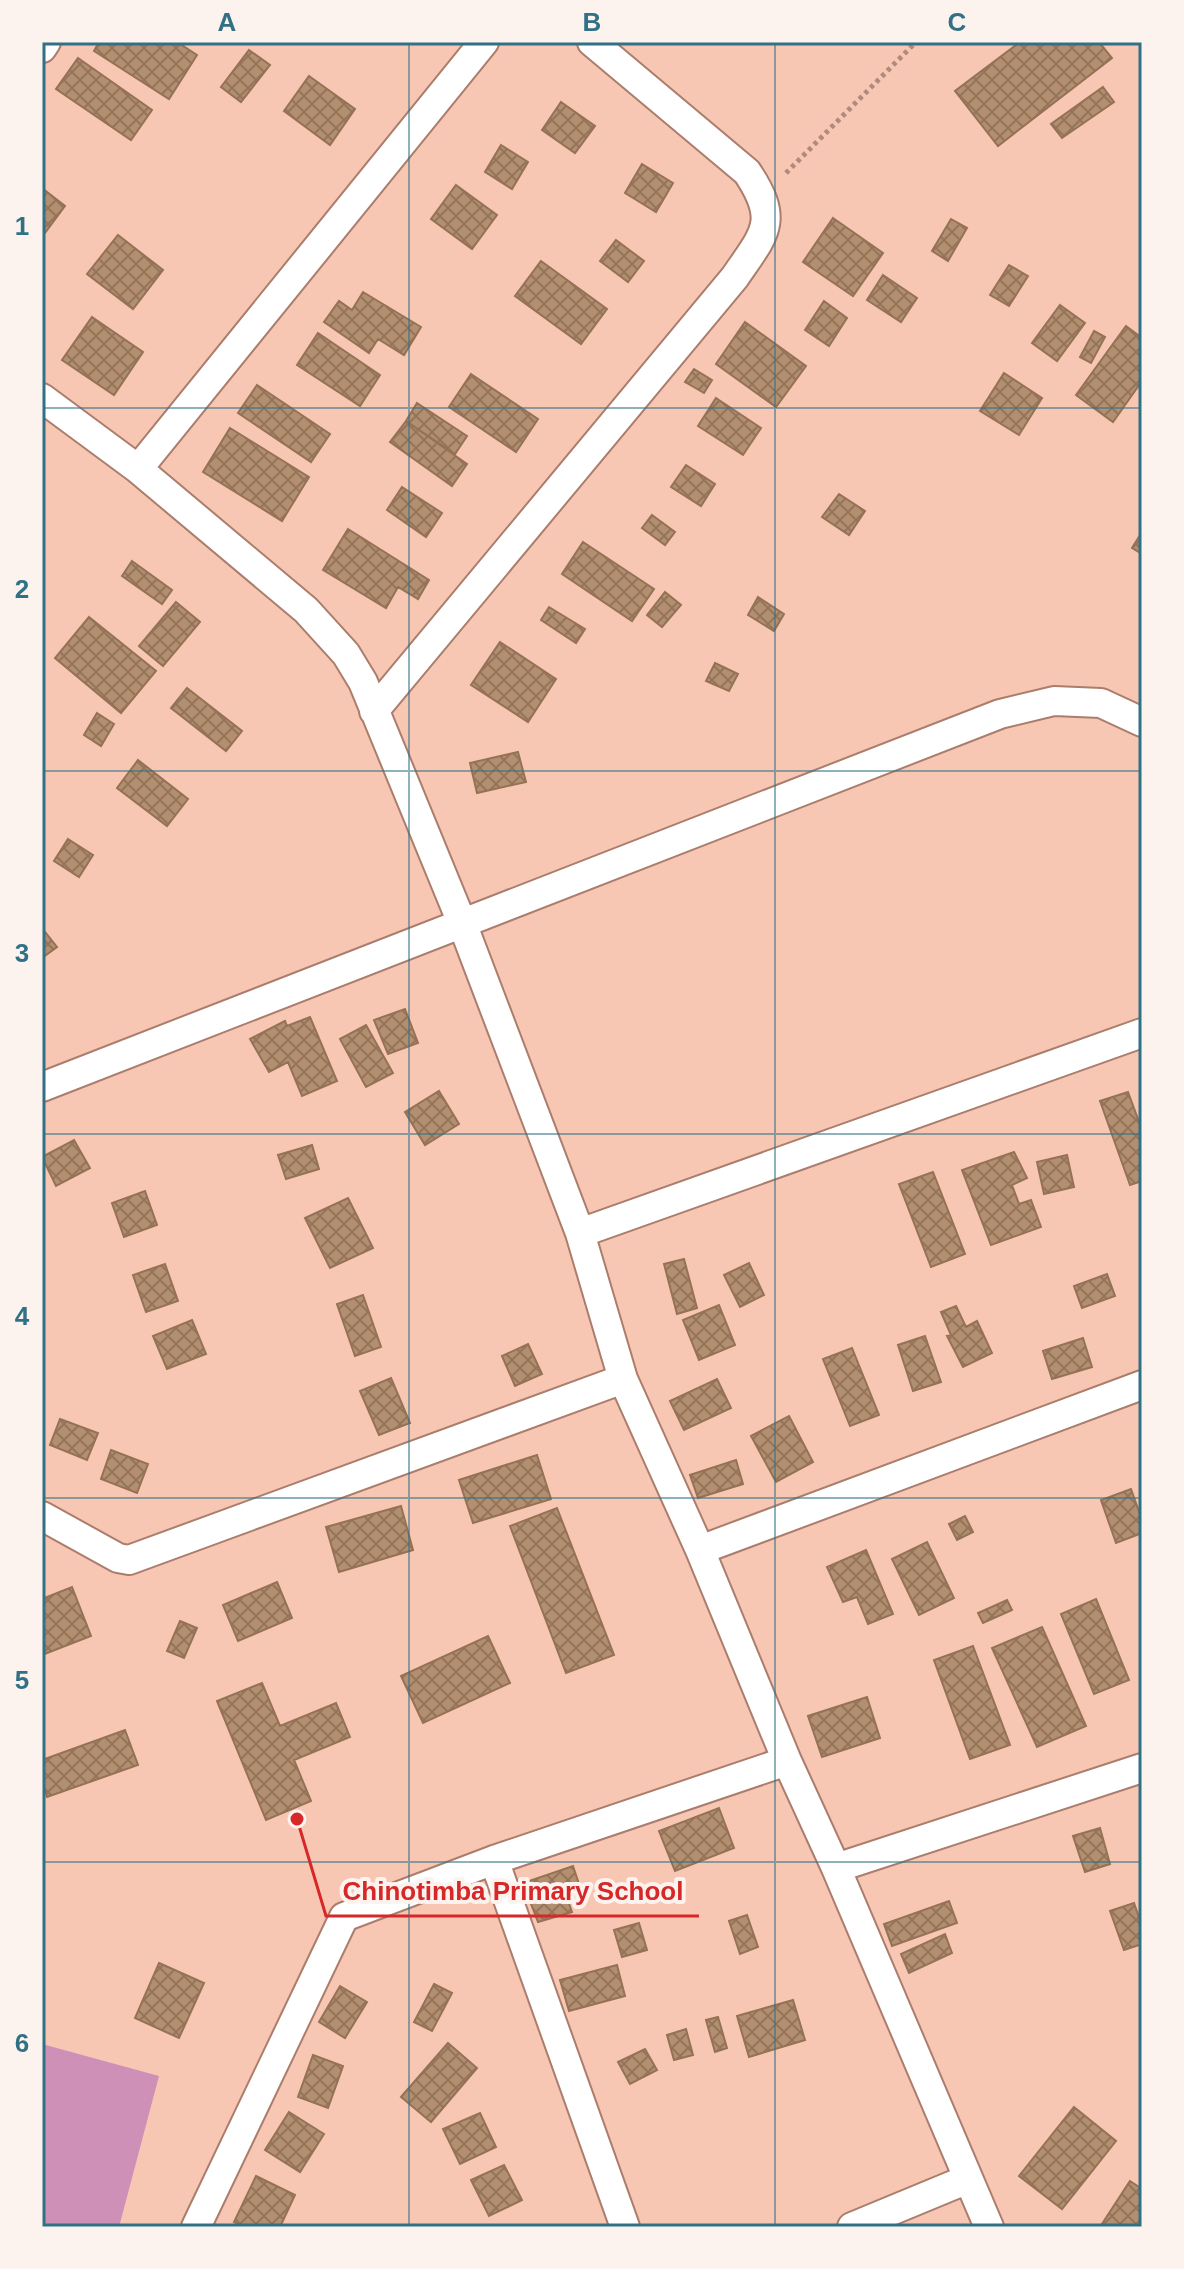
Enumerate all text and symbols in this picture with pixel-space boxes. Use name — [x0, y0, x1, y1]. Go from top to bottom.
text: A — [218, 7, 237, 37]
text: B — [583, 7, 601, 37]
text: C — [948, 7, 967, 37]
text: 1 — [15, 211, 29, 241]
text: 2 — [15, 574, 29, 604]
text: 3 — [15, 938, 29, 968]
text: 4 — [15, 1301, 30, 1331]
text: 5 — [15, 1665, 29, 1695]
callout: Chinotimba Primary School — [326, 1866, 699, 1916]
text: Chinotimba Primary School — [343, 1876, 683, 1906]
text: 6 — [15, 2028, 29, 2058]

